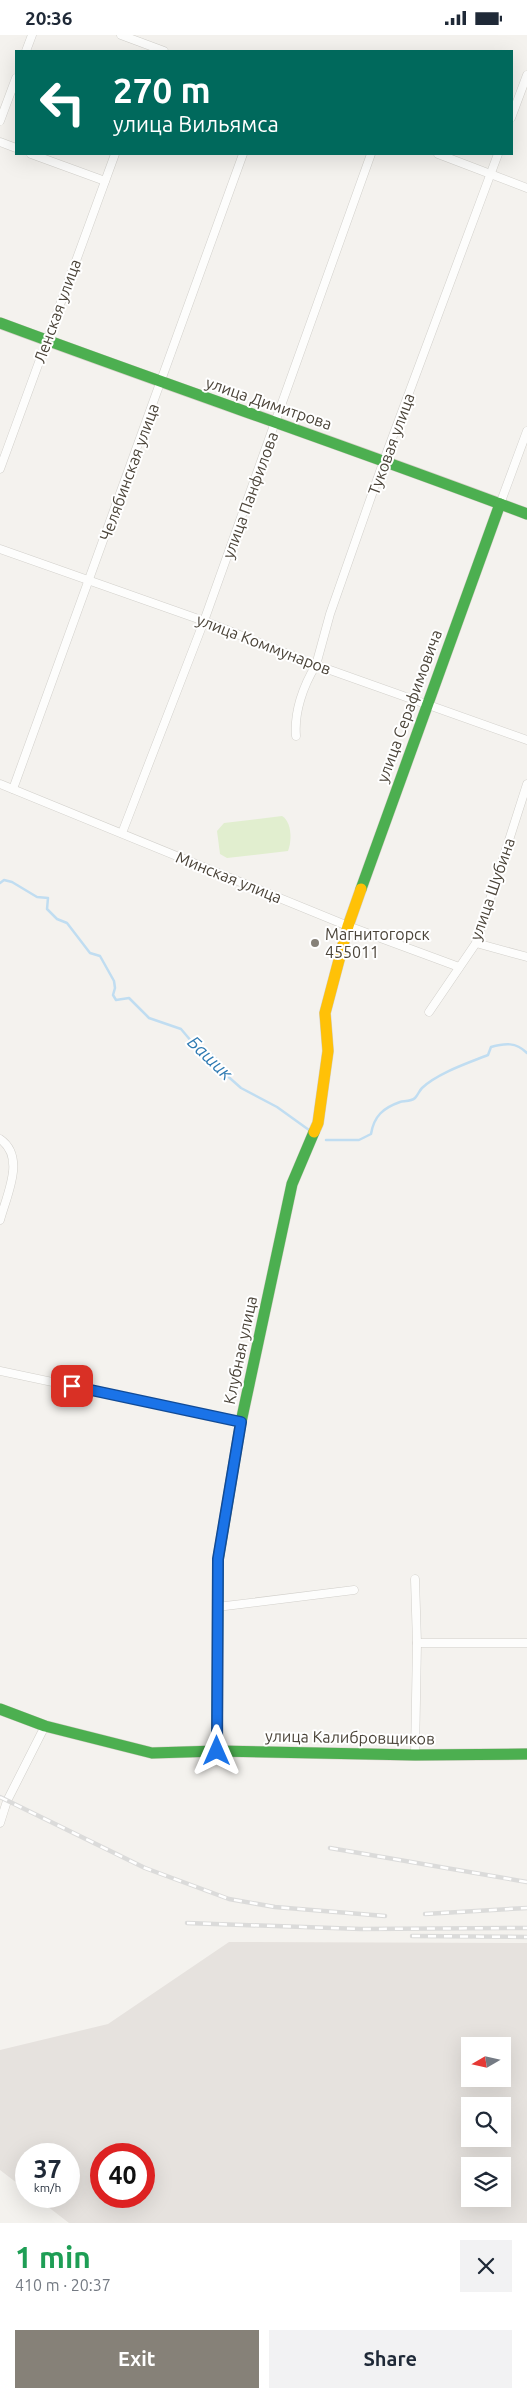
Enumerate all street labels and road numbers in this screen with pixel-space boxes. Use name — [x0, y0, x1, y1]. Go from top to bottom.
street label: Ленская улица — [30, 257, 84, 365]
street label: улица Димитрова — [204, 373, 334, 433]
street label: Туковая улица — [364, 391, 418, 497]
street label: Челябинская улица — [96, 401, 162, 543]
street label: улица Панфилова — [219, 429, 281, 561]
street label: улица Коммунаров — [194, 610, 334, 678]
street label: улица Серафимовича — [373, 627, 445, 785]
street label: улица Шубина — [466, 835, 518, 943]
street label: Минская улица — [173, 848, 285, 906]
street label: Клубная улица — [220, 1294, 260, 1406]
street label: улица Калибровщиков — [265, 1727, 435, 1747]

